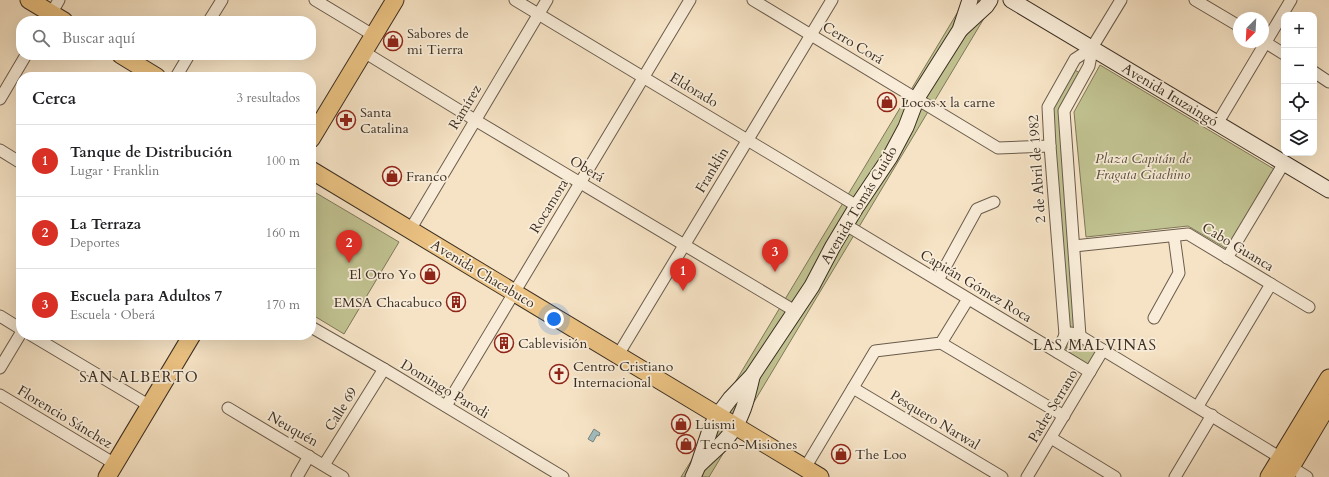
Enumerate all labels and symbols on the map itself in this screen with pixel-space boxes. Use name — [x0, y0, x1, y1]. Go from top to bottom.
north arrow — [1233, 12, 1269, 48]
street label: Cerro Corá — [819, 17, 887, 69]
place label: Sabores de mi Tierra — [407, 24, 469, 59]
shop icon: Sabores de mi Tierra — [382, 30, 404, 52]
street label: Avenida Ituzaingó — [1118, 59, 1222, 131]
street label: Eldorado — [666, 68, 722, 112]
street label: Ramírez — [444, 80, 486, 133]
shop icon: Locos x la carne — [876, 91, 898, 113]
place label: Locos x la carne — [901, 93, 995, 112]
place label: Santa Catalina — [360, 103, 409, 138]
pharmacy icon: Santa Catalina — [335, 109, 357, 131]
street label: 2 de Abril de 1982 — [1024, 114, 1050, 224]
street label: Avenida Tomás Guido — [816, 142, 902, 268]
street label: Franklin — [691, 144, 733, 196]
park label: Plaza Capitán de Fragata Giachino — [1095, 149, 1192, 184]
street label: Oberá — [566, 151, 608, 187]
shop icon: Franco — [381, 165, 403, 187]
place label: Franco — [406, 167, 447, 186]
street label: Rocamora — [525, 175, 573, 237]
street label: Cabo Guanca — [1198, 218, 1278, 276]
pin: 2 — [336, 230, 362, 263]
street label: Avenida Chacabuco — [427, 235, 539, 313]
pin: 3 — [762, 239, 788, 272]
street label: Capitán Gómez Roca — [917, 245, 1035, 327]
pin: 1 — [670, 258, 696, 291]
shop icon: El Otro Yo — [419, 263, 441, 285]
place label: El Otro Yo — [349, 265, 416, 284]
building icon: EMSA Chacabuco — [445, 291, 467, 313]
place label: EMSA Chacabuco — [333, 293, 442, 312]
your location — [544, 309, 564, 329]
building icon: Cablevisión — [493, 332, 515, 354]
place label: Cablevisión — [518, 334, 587, 353]
district label: LAS MALVINAS — [1033, 335, 1157, 355]
street label: Domingo Parodi — [397, 355, 493, 423]
place label: Centro Cristiano Internacional — [573, 357, 674, 392]
church icon: Centro Cristiano Internacional — [548, 363, 570, 385]
street label: Padre Serrano — [1024, 366, 1083, 446]
district label: SAN ALBERTO — [79, 367, 199, 387]
street label: Florencio Sánchez — [14, 381, 117, 453]
street label: Calle 69 — [320, 383, 362, 435]
street label: Pesquero Narwal — [887, 386, 984, 454]
street label: Neuquén — [264, 407, 322, 451]
shop icon: Luismi — [670, 413, 692, 435]
place label: Luismi — [695, 415, 736, 434]
shop icon: Tecno-Misiones — [675, 433, 697, 455]
place label: Tecno-Misiones — [700, 435, 797, 454]
shop icon: The Loo — [830, 443, 852, 465]
place label: The Loo — [855, 445, 907, 464]

